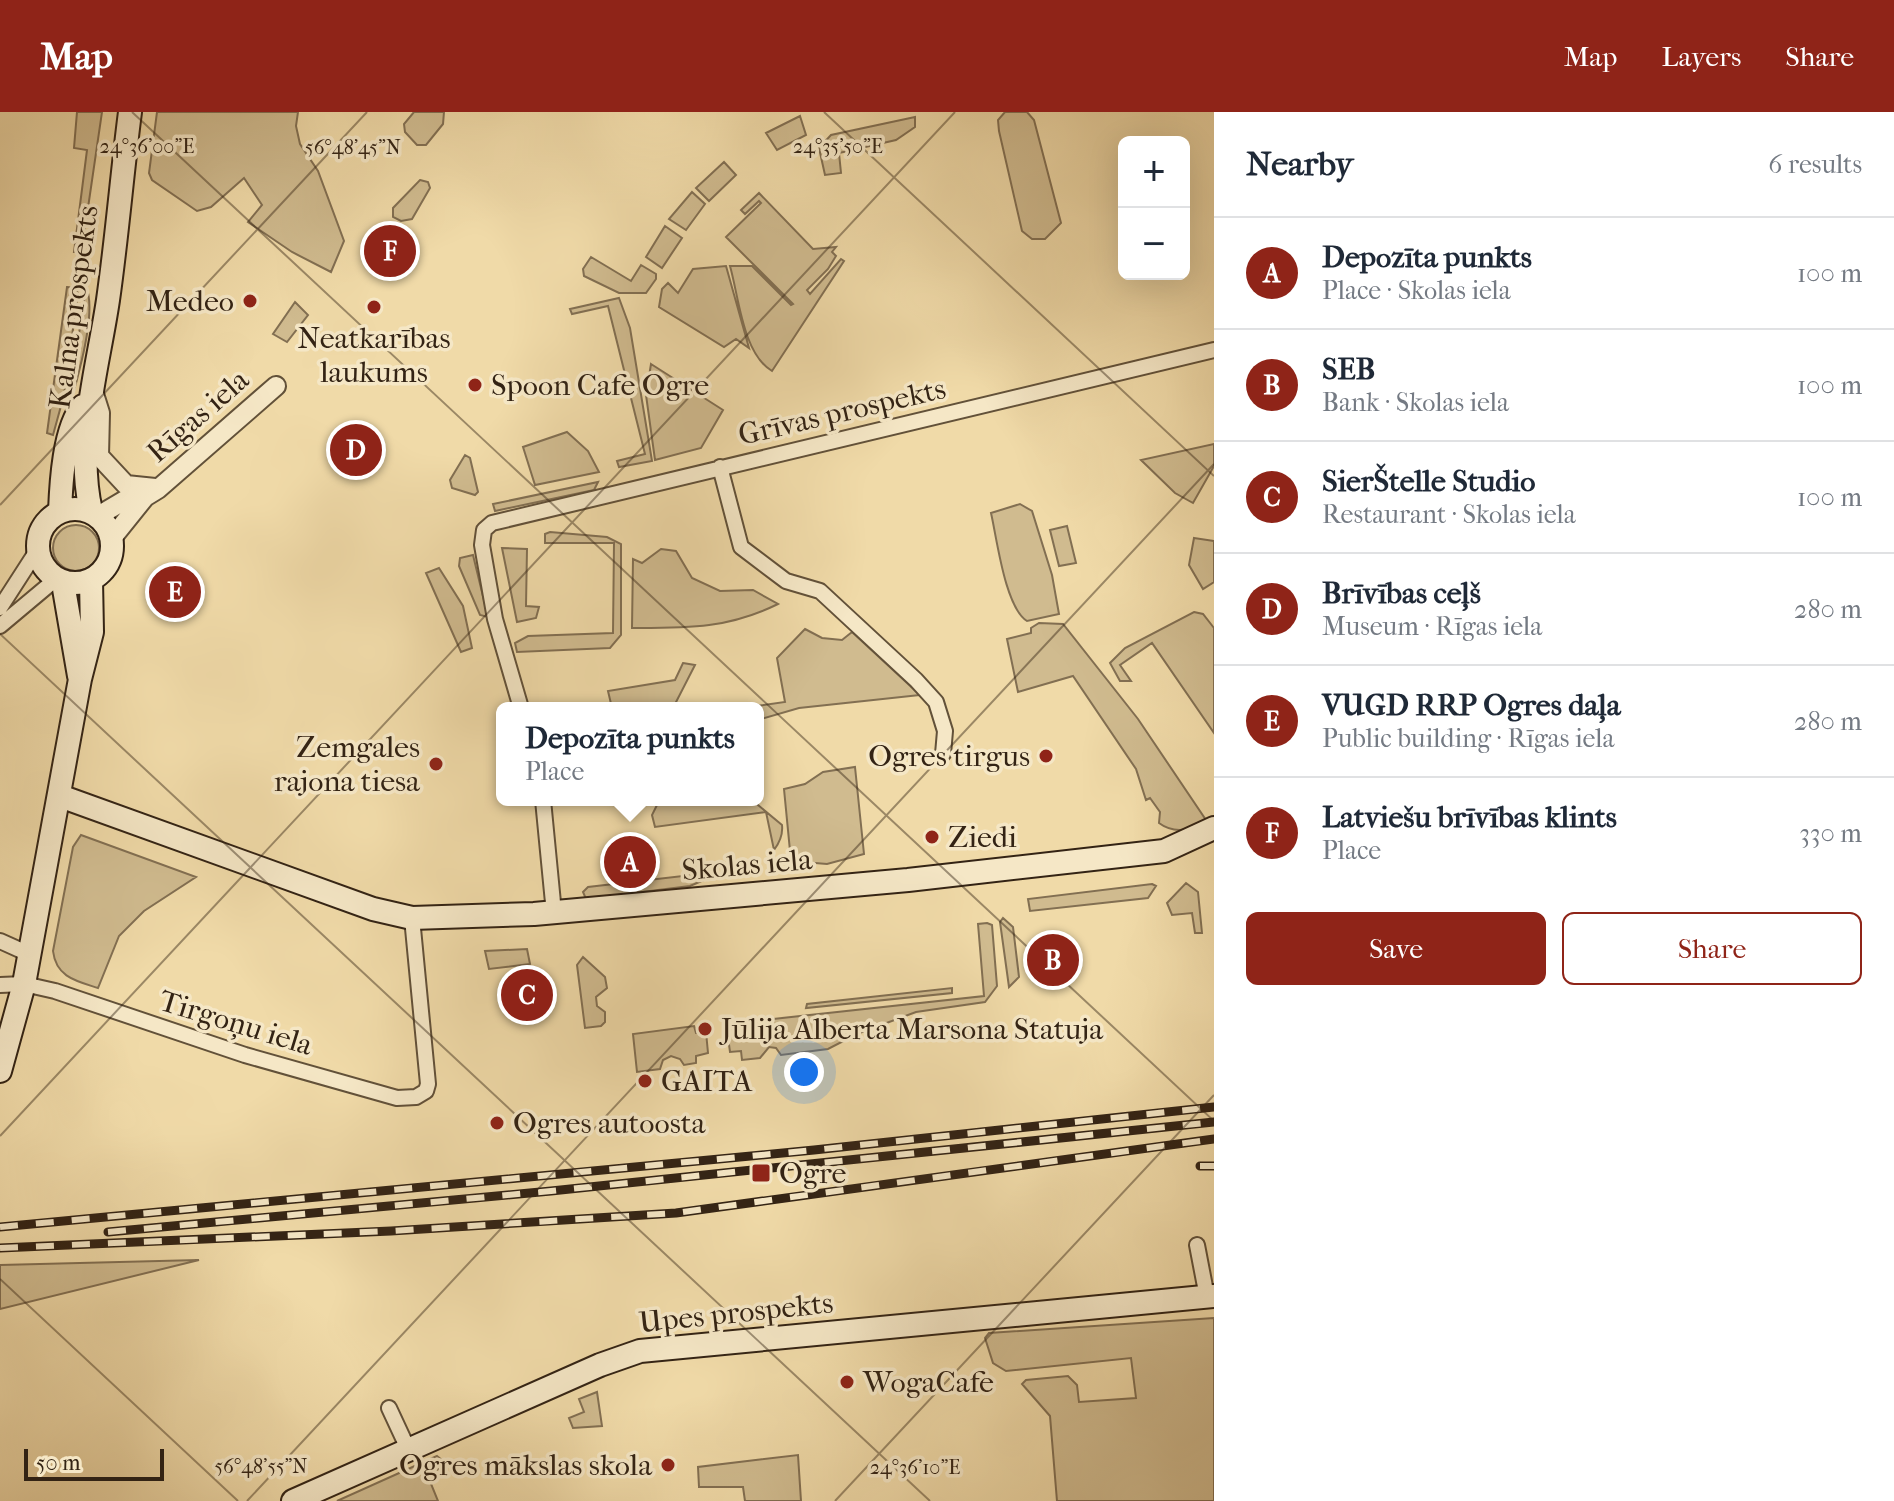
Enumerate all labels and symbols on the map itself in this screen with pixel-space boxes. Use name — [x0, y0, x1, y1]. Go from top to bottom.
text: 24°36'00"E — [100, 135, 194, 158]
text: 24°35'50"E — [793, 135, 883, 158]
text: 56°48'45"N — [305, 136, 401, 159]
street label: Kalna prospekts — [42, 203, 106, 411]
pin: F — [364, 221, 416, 281]
place label: Medeo — [146, 284, 234, 319]
marker: Medeo — [241, 292, 259, 310]
marker: Neatkarības laukums — [365, 298, 383, 316]
place label: Neatkarības laukums — [298, 321, 450, 390]
street label: Rīgas iela — [140, 362, 257, 470]
place label: Spoon Cafe Ogre — [491, 368, 709, 403]
street label: Grīvas prospekts — [735, 371, 949, 453]
marker: Spoon Cafe Ogre — [466, 376, 484, 394]
pin: D — [330, 420, 382, 480]
pin: E — [149, 562, 201, 622]
place label: Zemgales rajona tiesa — [274, 730, 421, 799]
place label: Ogres tirgus — [868, 739, 1030, 774]
marker: Ogres tirgus — [1037, 747, 1055, 765]
marker: Zemgales rajona tiesa — [427, 755, 445, 773]
place label: Ziedi — [948, 820, 1017, 855]
marker: Ziedi — [923, 828, 941, 846]
pin: A — [604, 832, 656, 892]
street label: Skolas iela — [680, 842, 815, 888]
pin: B — [1027, 930, 1079, 990]
pin: C — [501, 965, 553, 1025]
street label: Tirgoņu iela — [155, 983, 318, 1063]
place label: Jūlija Alberta Marsona Statuja — [719, 1012, 1104, 1047]
marker: Jūlija Alberta Marsona Statuja — [696, 1020, 714, 1038]
your location — [784, 1052, 824, 1092]
place label: GAITA — [661, 1064, 753, 1099]
marker: GAITA — [636, 1072, 654, 1090]
place label: Ogres autoosta — [513, 1106, 706, 1141]
marker: Ogres autoosta — [488, 1114, 506, 1132]
place label: Ogre — [779, 1156, 847, 1191]
marker: Ogre — [750, 1162, 772, 1184]
street label: Upes prospekts — [637, 1285, 835, 1341]
place label: WogaCafe — [862, 1365, 994, 1400]
marker: WogaCafe — [838, 1373, 856, 1391]
scale bar — [24, 1445, 164, 1481]
place label: Ogres mākslas skola — [399, 1448, 653, 1483]
text: 56°48'55"N — [214, 1455, 308, 1478]
marker: Ogres mākslas skola — [659, 1456, 677, 1474]
text: 24°36'10"E — [870, 1456, 960, 1479]

